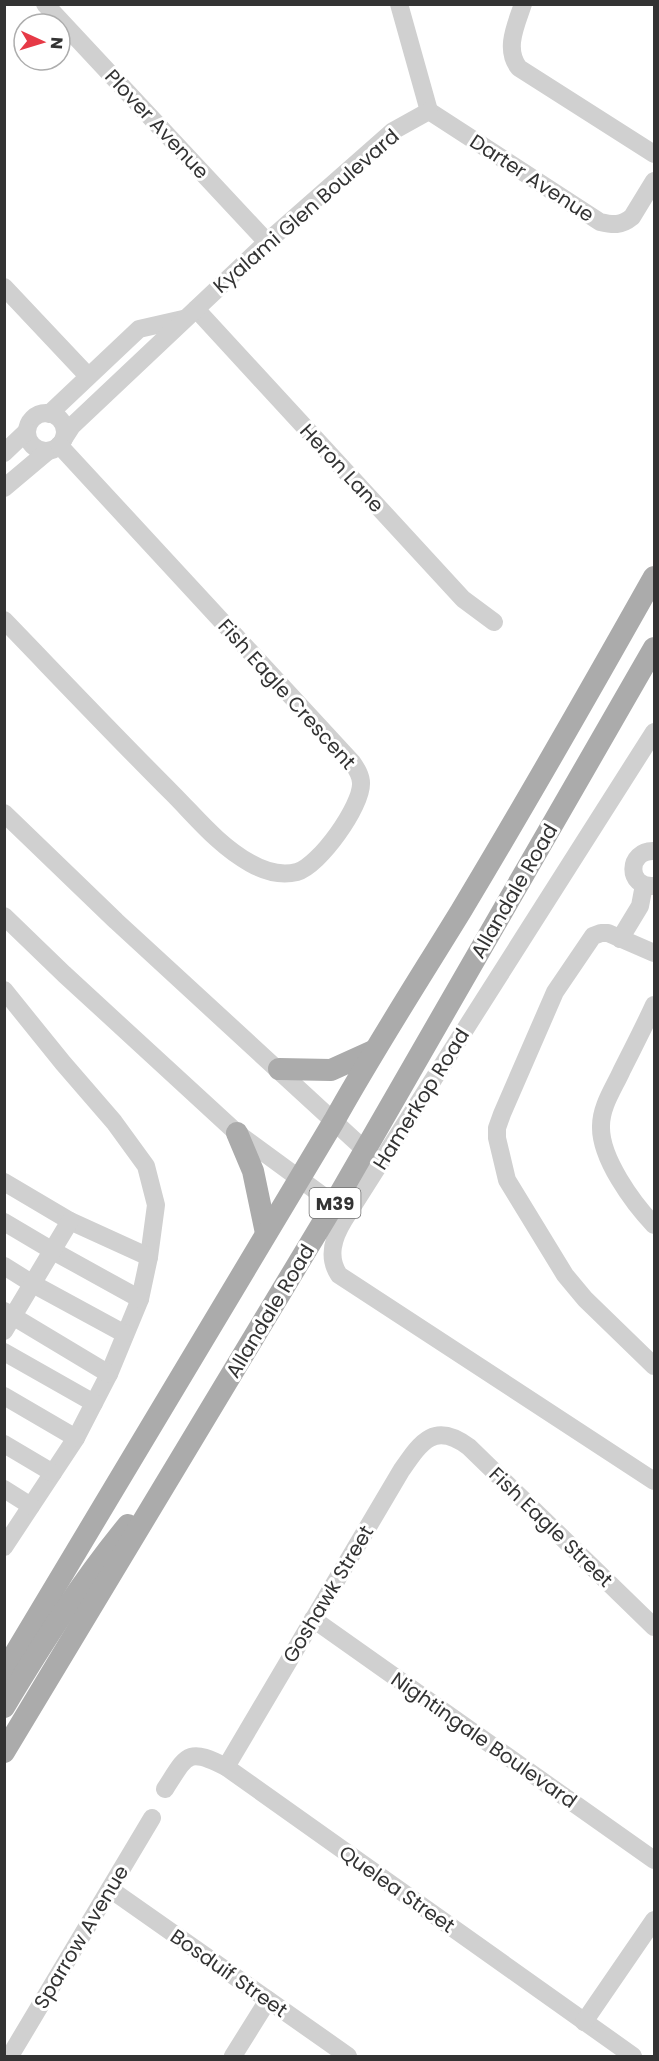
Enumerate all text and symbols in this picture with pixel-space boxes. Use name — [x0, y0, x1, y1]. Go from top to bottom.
north arrow — [12, 12, 72, 72]
text: N — [45, 36, 68, 50]
street label: Plover Avenue — [99, 63, 215, 185]
street label: Kyalami Glen Boulevard — [207, 122, 405, 300]
street label: Darter Avenue — [465, 127, 599, 229]
street label: Heron Lane — [294, 417, 390, 519]
street label: Fish Eagle Crescent — [212, 613, 362, 775]
street label: Allandale Road — [464, 818, 564, 964]
street label: Hamerkop Road — [366, 1023, 476, 1175]
road number: M39 — [310, 1188, 360, 1218]
street label: Allandale Road — [219, 1239, 321, 1383]
street label: Fish Eagle Street — [483, 1461, 619, 1593]
street label: Goshawk Street — [276, 1520, 380, 1668]
street label: Nightingale Boulevard — [385, 1665, 583, 1815]
street label: Quelea Street — [333, 1839, 461, 1939]
street label: Sparrow Avenue — [27, 1860, 135, 2014]
street label: Bosduif Street — [165, 1922, 293, 2024]

